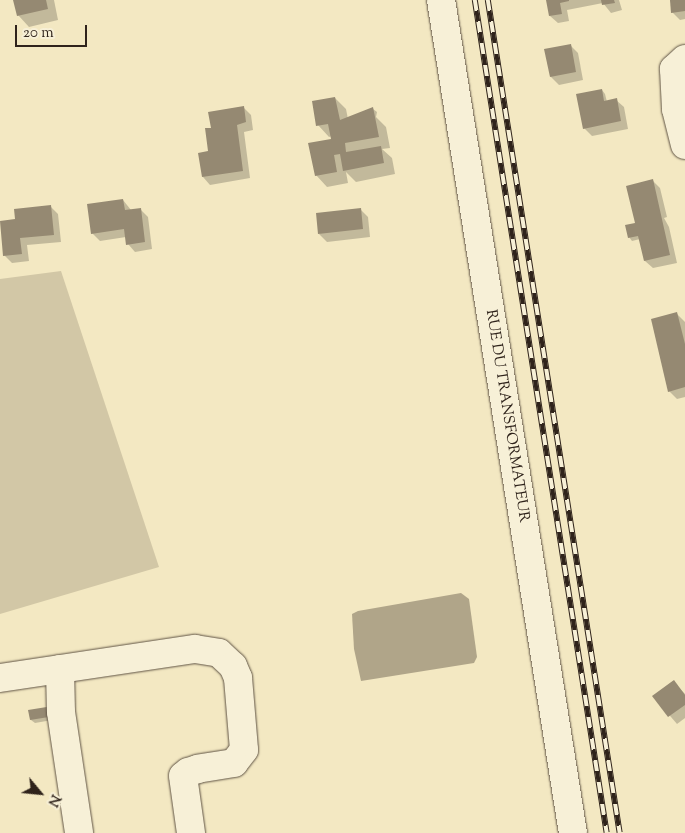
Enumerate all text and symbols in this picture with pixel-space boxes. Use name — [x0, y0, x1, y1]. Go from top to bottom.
scale bar — [18, 15, 90, 47]
text: 20 m — [23, 23, 54, 44]
street label: RUE DU TRANSFORMATEUR — [481, 308, 533, 524]
north arrow — [15, 768, 65, 818]
text: N — [42, 790, 65, 810]

